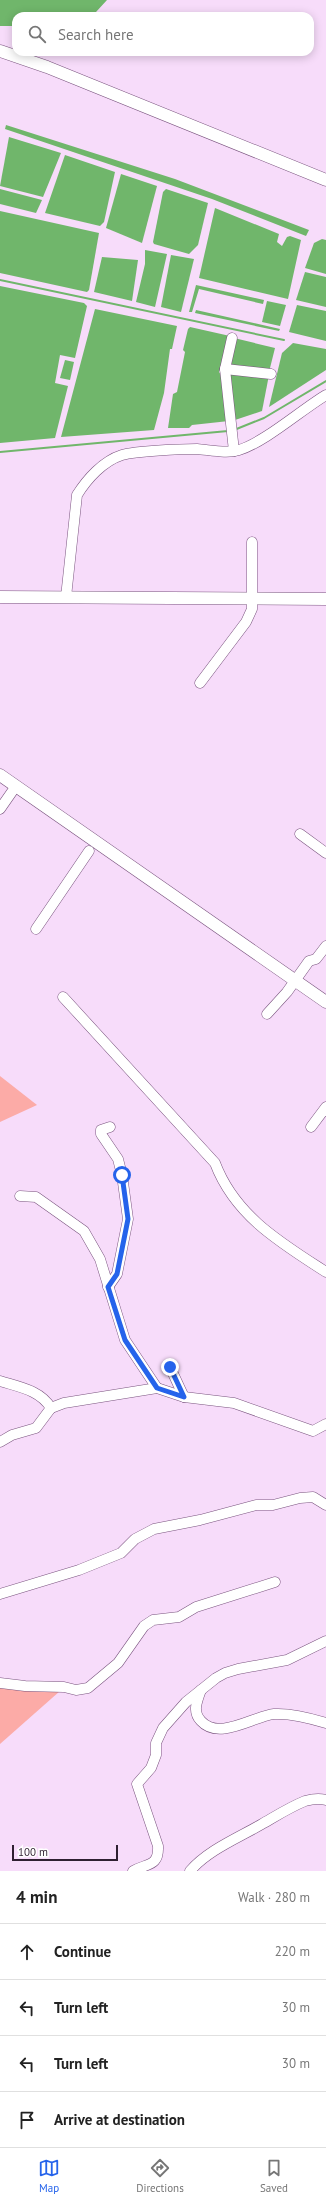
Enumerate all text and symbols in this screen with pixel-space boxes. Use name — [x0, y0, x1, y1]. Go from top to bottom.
search box — [12, 12, 314, 56]
icon: search — [26, 23, 48, 45]
text: Search here — [58, 25, 134, 44]
route start — [113, 1166, 131, 1184]
route end — [161, 1358, 179, 1376]
scale bar — [12, 1843, 118, 1862]
text: 100 m — [18, 1845, 48, 1859]
text: 4 min — [16, 1886, 57, 1908]
text: Walk · 280 m — [238, 1889, 310, 1906]
icon: ahead — [16, 1941, 38, 1963]
text: Continue — [54, 1942, 111, 1961]
text: 220 m — [275, 1943, 310, 1960]
icon: left — [16, 1997, 38, 2019]
text: Turn left — [54, 1998, 108, 2017]
text: 30 m — [282, 1999, 310, 2016]
icon: left — [16, 2053, 38, 2075]
text: Turn left — [54, 2054, 108, 2073]
text: 30 m — [282, 2055, 310, 2072]
icon: arrive — [16, 2109, 38, 2131]
text: Arrive at destination — [54, 2110, 185, 2129]
tab: Map — [38, 2157, 60, 2195]
tab: Directions — [136, 2157, 184, 2195]
tab: Saved — [260, 2157, 288, 2195]

